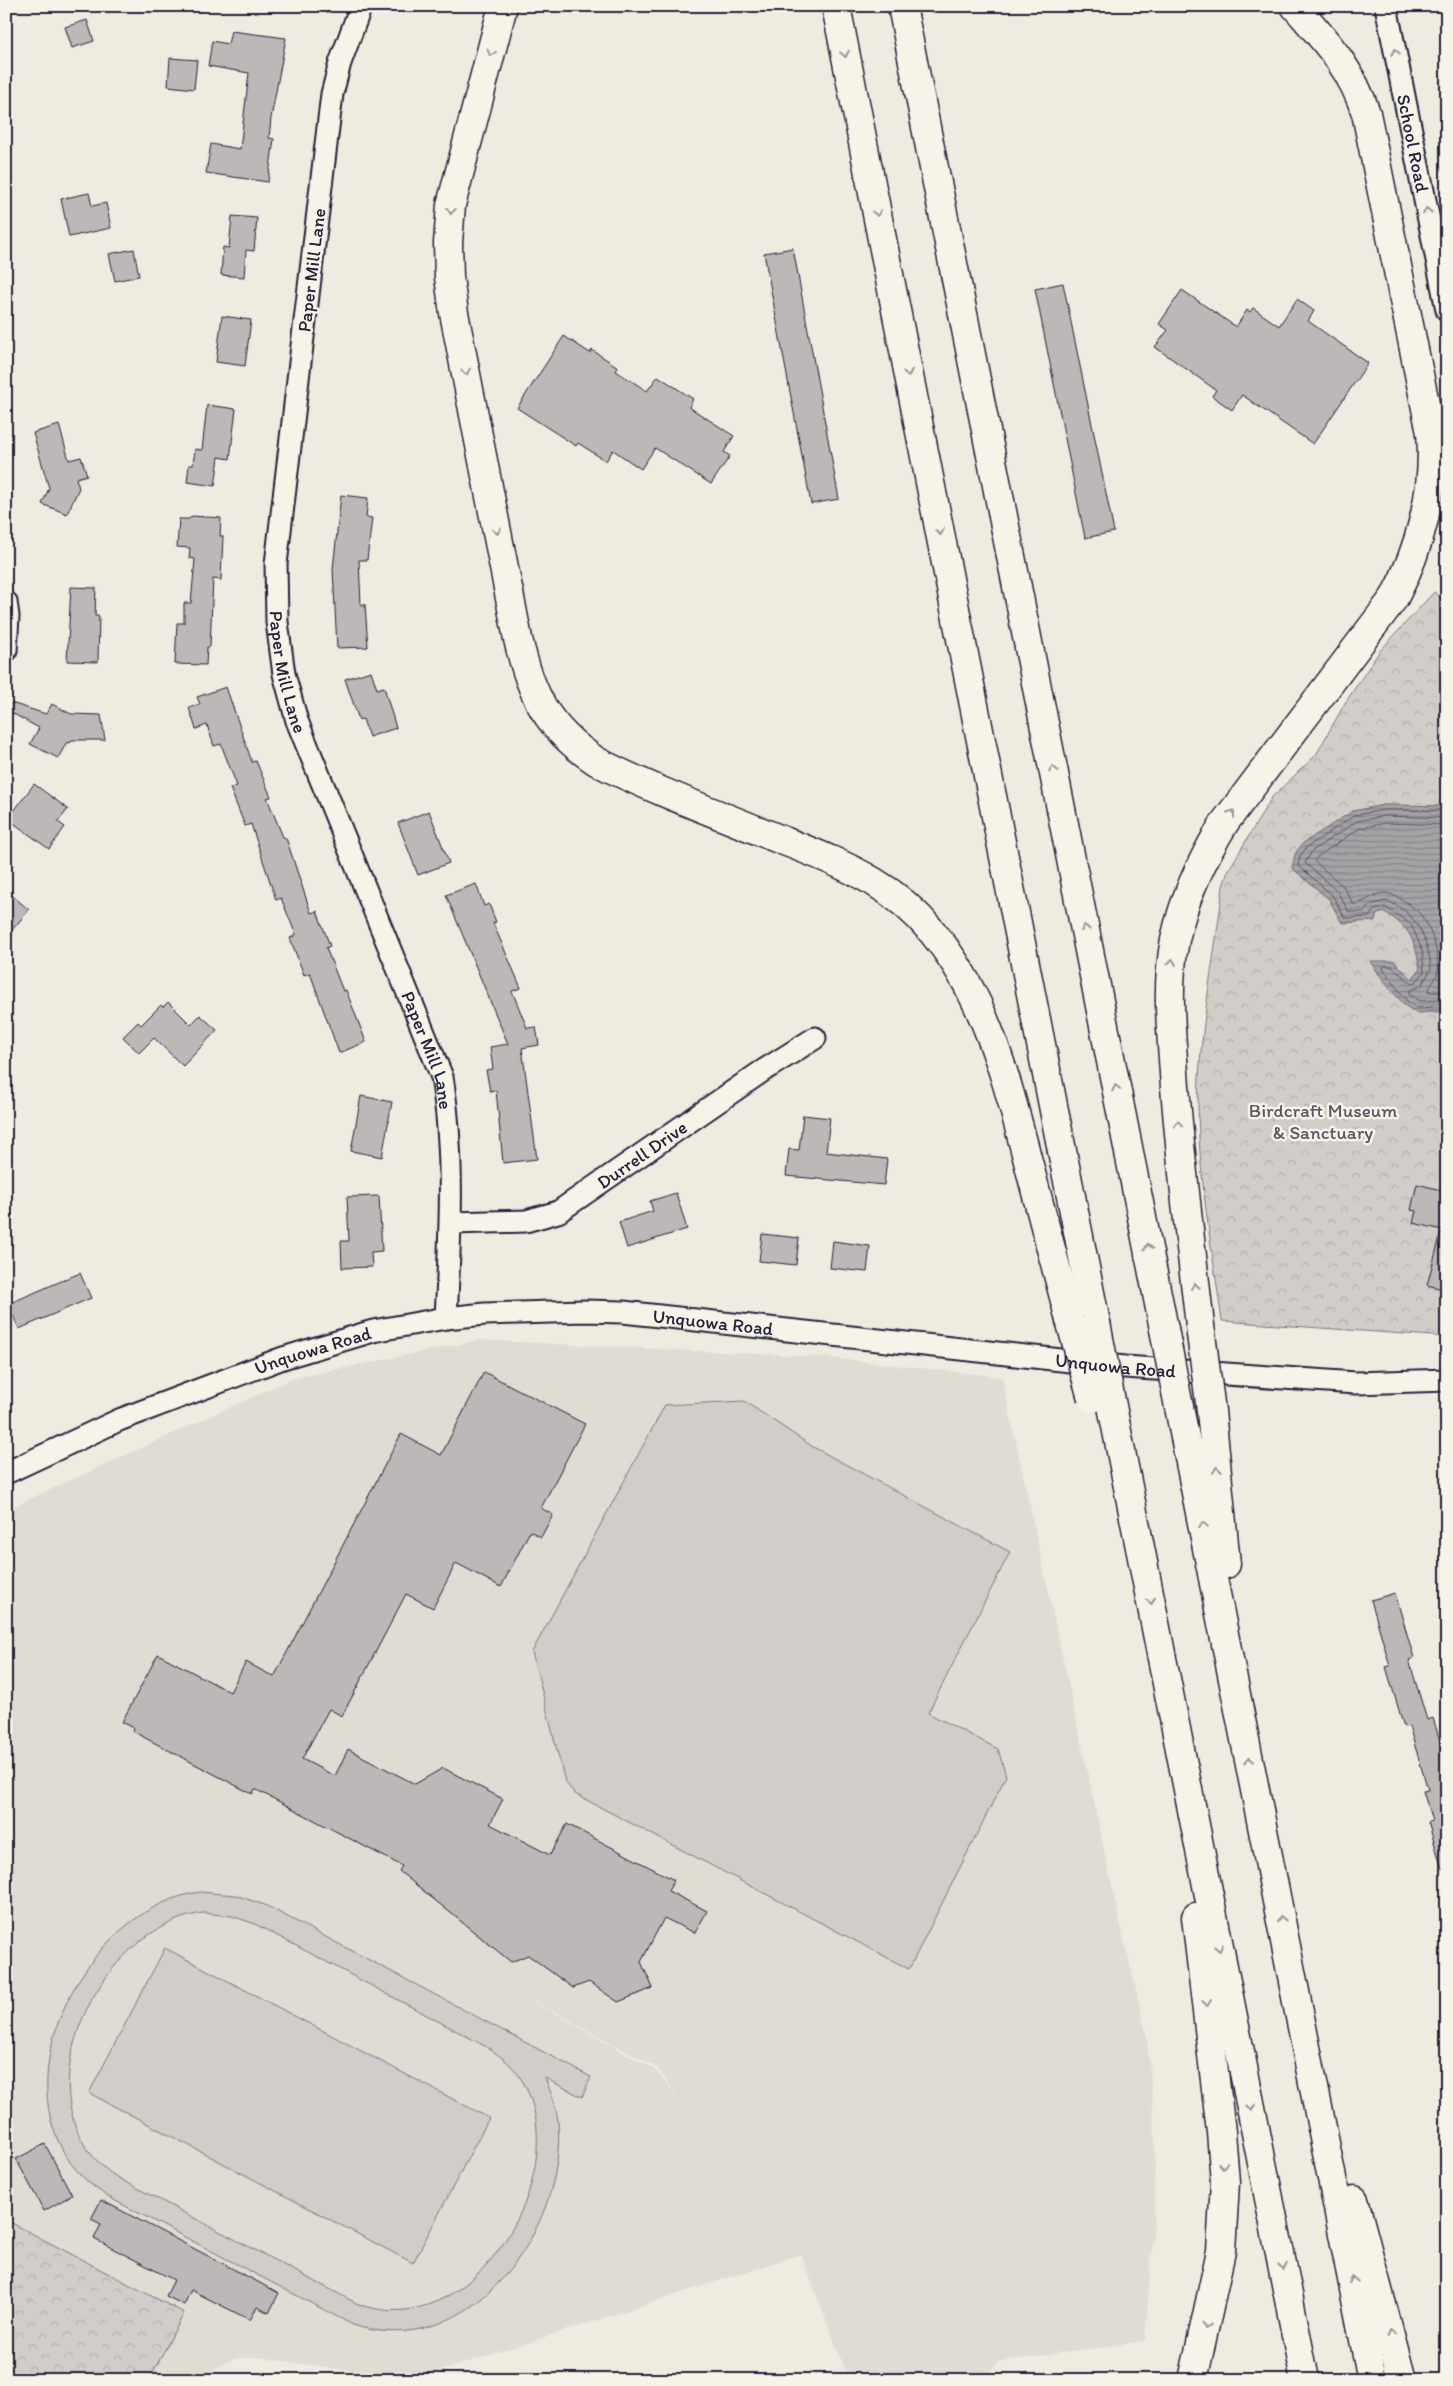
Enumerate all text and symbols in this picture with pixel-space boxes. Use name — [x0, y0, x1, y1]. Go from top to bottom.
one-way arrow — [1390, 47, 1400, 56]
one-way arrow — [486, 49, 497, 58]
one-way arrow — [840, 50, 850, 58]
street label: School Road — [1392, 92, 1434, 195]
street label: Paper Mill Lane — [292, 207, 330, 333]
one-way arrow — [446, 207, 457, 215]
one-way arrow — [1422, 207, 1433, 216]
one-way arrow — [871, 209, 882, 218]
one-way arrow — [460, 367, 470, 376]
one-way arrow — [903, 368, 913, 377]
one-way arrow — [491, 527, 502, 535]
one-way arrow — [934, 528, 945, 537]
street label: Paper Mill Lane — [265, 610, 312, 737]
one-way arrow — [1048, 764, 1059, 773]
one-way arrow — [1226, 809, 1235, 819]
one-way arrow — [1080, 924, 1090, 933]
one-way arrow — [1166, 958, 1177, 966]
street label: Paper Mill Lane — [396, 988, 457, 1111]
one-way arrow — [1111, 1083, 1122, 1092]
park label: Birdcraft Museum & Sanctuary — [1249, 1099, 1397, 1144]
street label: Durrell Drive — [593, 1116, 692, 1194]
one-way arrow — [1173, 1120, 1184, 1128]
one-way arrow — [1143, 1243, 1153, 1252]
one-way arrow — [1190, 1281, 1201, 1289]
street label: Unquowa Road — [651, 1304, 775, 1340]
street label: Unquowa Road — [251, 1321, 375, 1380]
street label: Unquowa Road — [1054, 1348, 1177, 1383]
one-way arrow — [1212, 1466, 1223, 1474]
one-way arrow — [1198, 1521, 1208, 1529]
one-way arrow — [1145, 1597, 1155, 1606]
one-way arrow — [1244, 1756, 1255, 1764]
one-way arrow — [1276, 1915, 1286, 1924]
one-way arrow — [1214, 1944, 1224, 1953]
one-way arrow — [1201, 2000, 1212, 2008]
one-way arrow — [1245, 2103, 1256, 2112]
one-way arrow — [1218, 2161, 1229, 2169]
one-way arrow — [1277, 2263, 1287, 2271]
one-way arrow — [1348, 2276, 1358, 2285]
one-way arrow — [1201, 2321, 1212, 2330]
one-way arrow — [1385, 2329, 1395, 2337]

